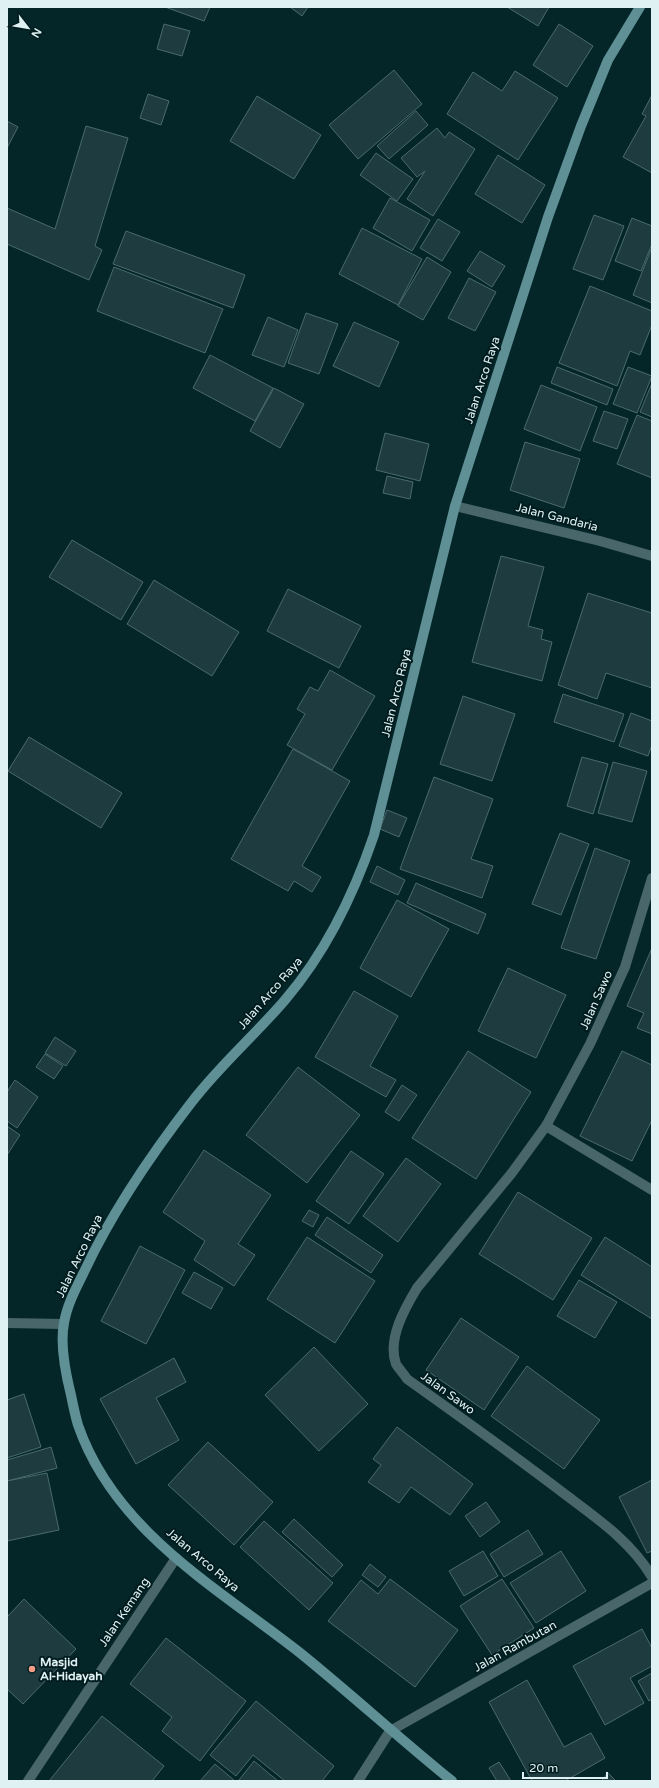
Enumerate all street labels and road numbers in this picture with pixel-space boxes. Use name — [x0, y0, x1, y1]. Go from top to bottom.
street label: Jalan Arco Raya — [461, 335, 503, 425]
street label: Jalan Gandaria — [514, 500, 600, 534]
street label: Jalan Arco Raya — [378, 647, 414, 739]
street label: Jalan Arco Raya — [235, 954, 305, 1032]
street label: Jalan Sawo — [577, 968, 615, 1032]
street label: Jalan Arco Raya — [53, 1212, 105, 1300]
street label: Jalan Sawo — [418, 1369, 478, 1417]
street label: Jalan Arco Raya — [164, 1525, 242, 1595]
street label: Jalan Kemang — [96, 1575, 152, 1649]
street label: Jalan Rambutan — [471, 1617, 559, 1675]

